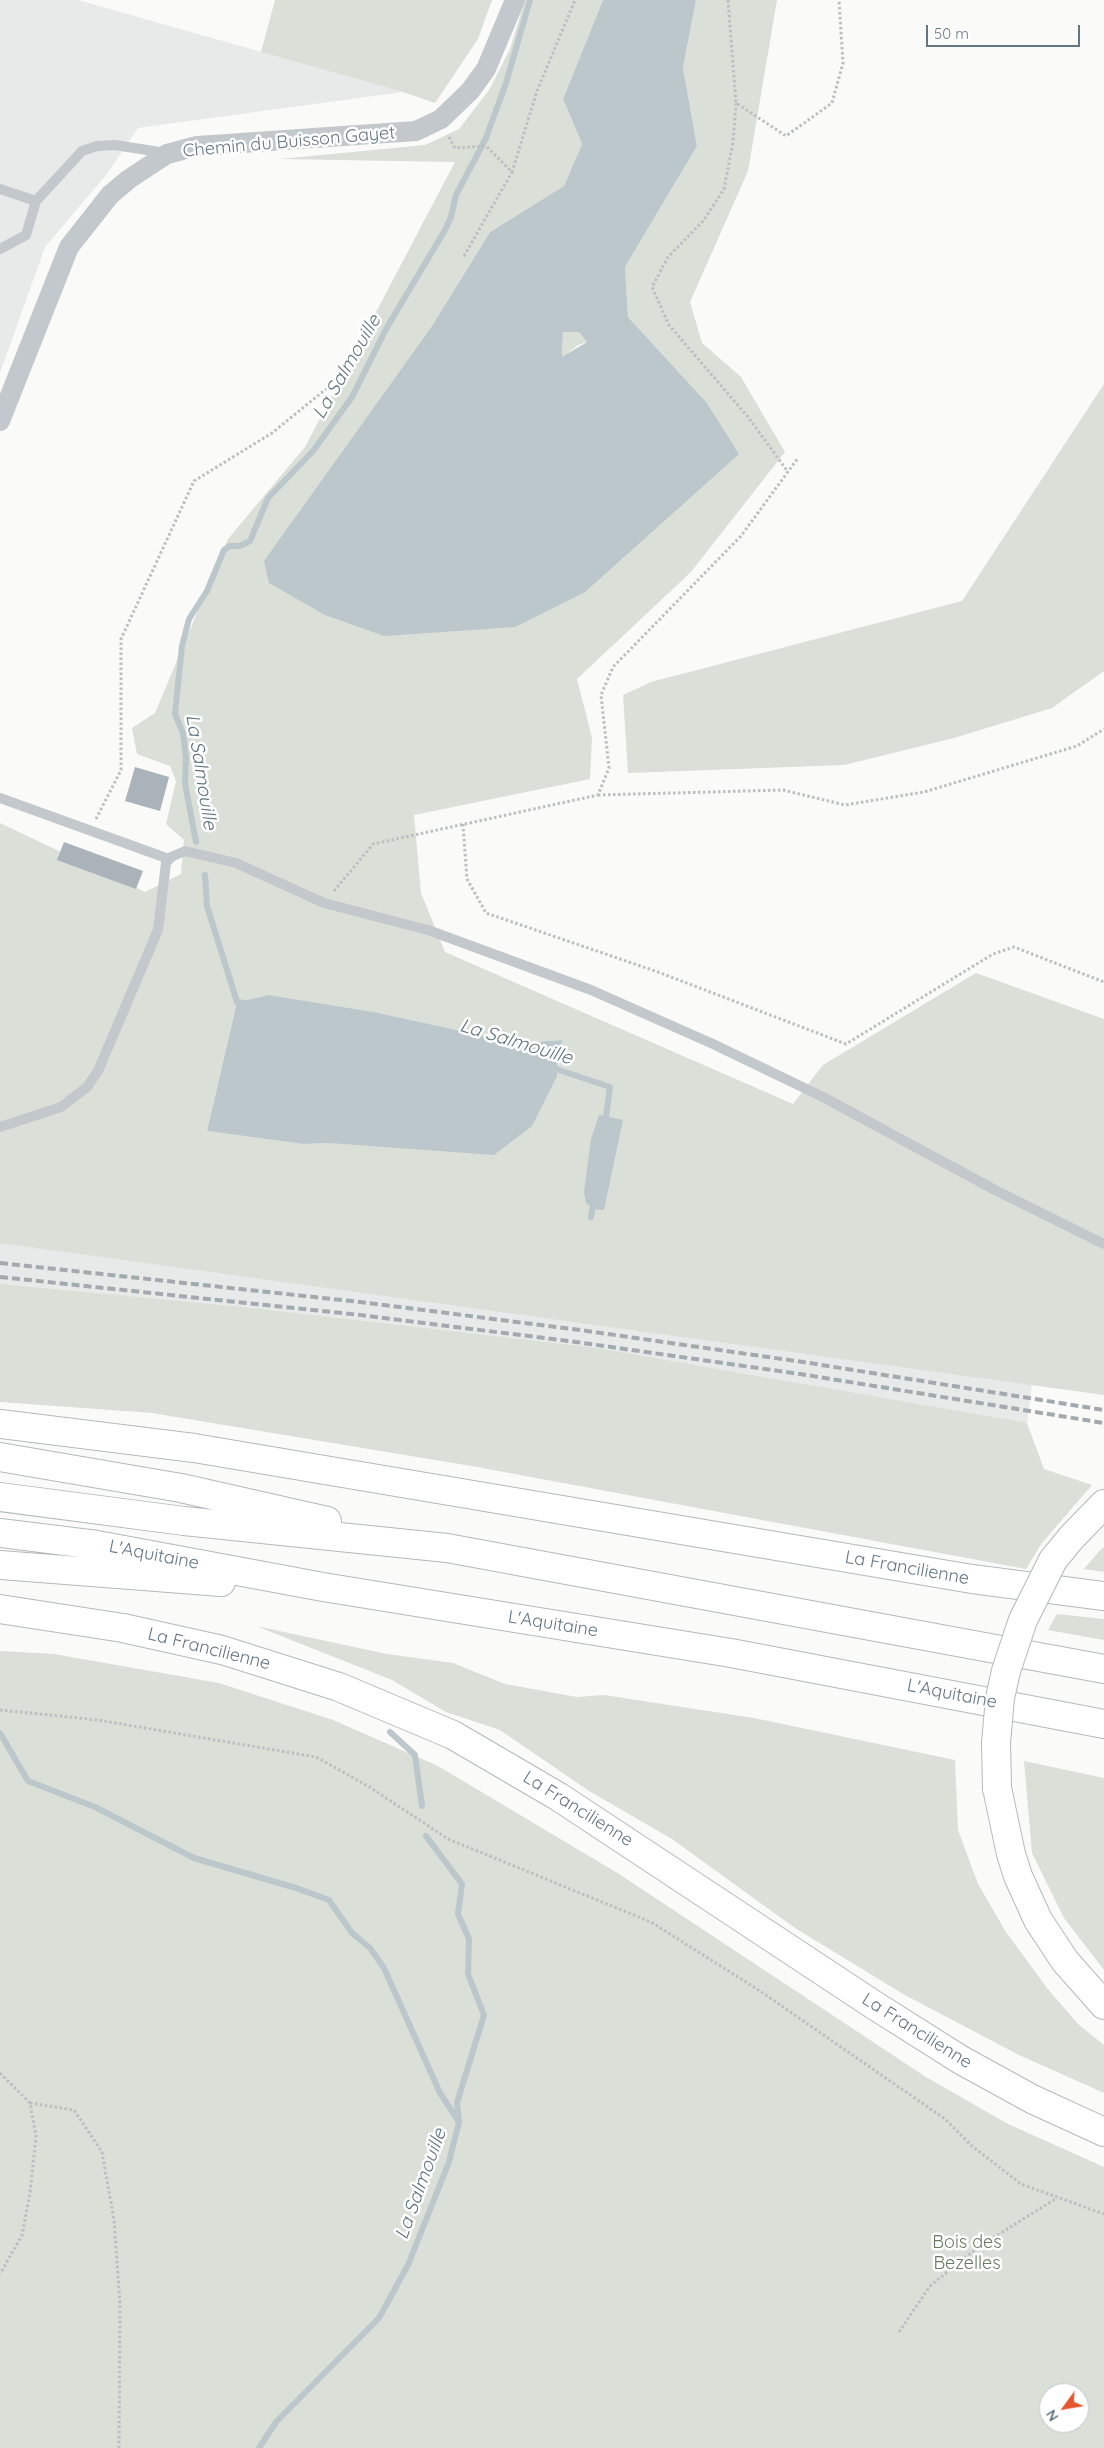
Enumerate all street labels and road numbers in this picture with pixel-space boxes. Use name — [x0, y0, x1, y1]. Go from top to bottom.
street label: Chemin du Buisson Gayet — [182, 122, 396, 162]
street label: L'Aquitaine — [107, 1536, 201, 1574]
street label: La Francilienne — [843, 1546, 971, 1590]
street label: L'Aquitaine — [506, 1606, 600, 1642]
street label: La Francilienne — [145, 1623, 273, 1675]
street label: L'Aquitaine — [905, 1675, 999, 1713]
street label: La Francilienne — [519, 1767, 637, 1851]
street label: La Francilienne — [858, 1989, 976, 2073]

